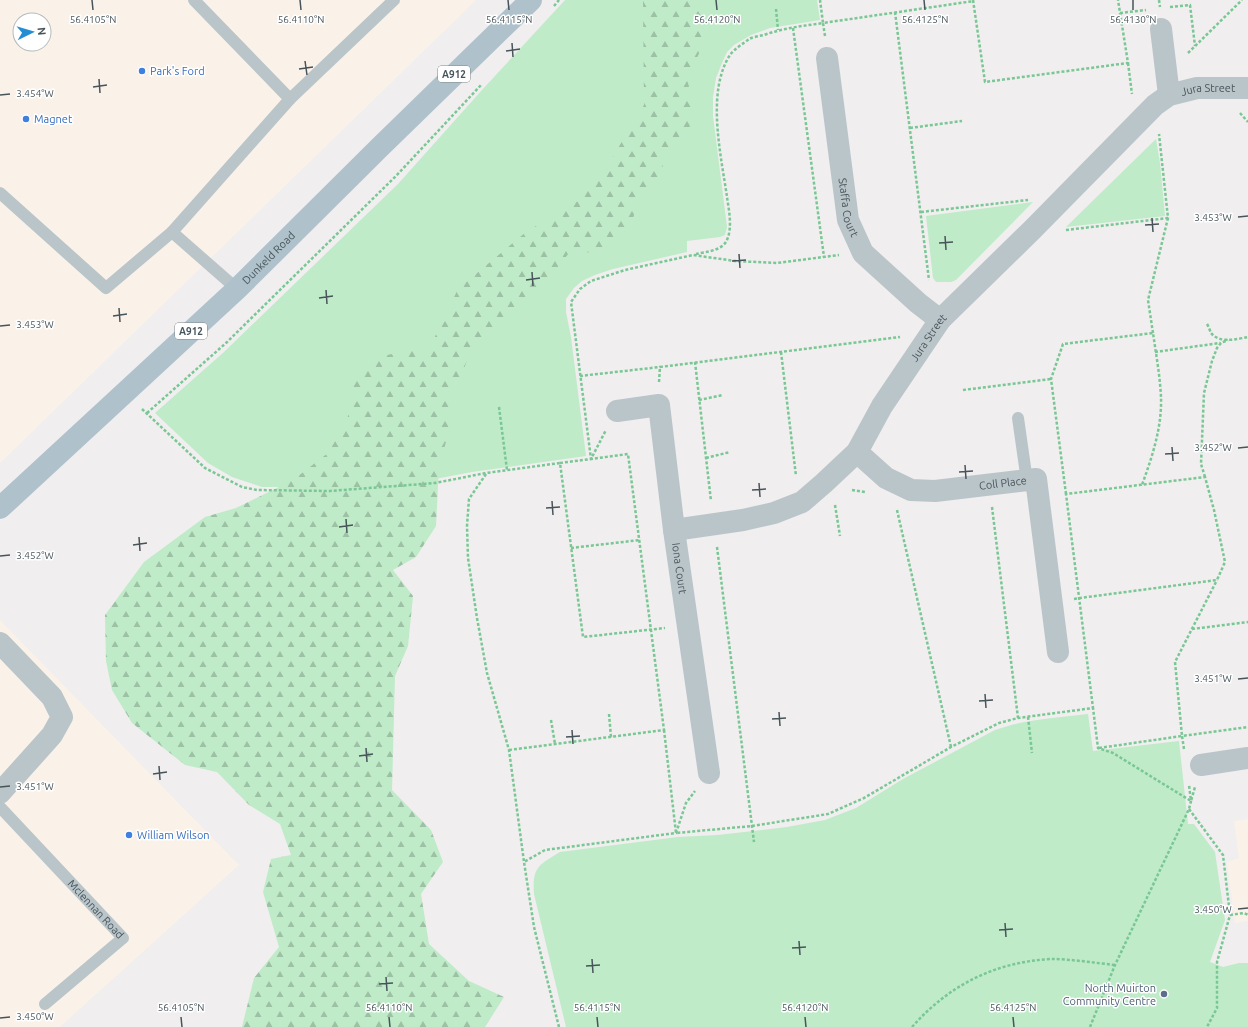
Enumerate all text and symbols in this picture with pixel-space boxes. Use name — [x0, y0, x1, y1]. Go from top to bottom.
north arrow — [12, 12, 52, 52]
text: 56.4105°N — [70, 14, 116, 25]
text: 56.4110°N — [278, 14, 324, 25]
text: 56.4115°N — [486, 14, 532, 25]
text: 56.4120°N — [694, 14, 740, 25]
text: 56.4125°N — [902, 14, 948, 25]
text: 56.4130°N — [1110, 14, 1156, 25]
text: N — [36, 27, 48, 36]
place label: Park's Ford — [150, 65, 205, 77]
marker: Park's Ford — [137, 66, 147, 76]
road number: A912 — [438, 66, 470, 82]
street label: Jura Street — [1179, 82, 1236, 98]
text: 3.454°W — [16, 88, 54, 99]
place label: Magnet — [34, 113, 73, 125]
marker: Magnet — [21, 114, 31, 124]
street label: Staffa Court — [837, 177, 861, 239]
text: 3.453°W — [1194, 212, 1232, 223]
street label: Dunkeld Road — [240, 229, 297, 286]
street label: Jura Street — [908, 311, 949, 363]
text: 3.453°W — [16, 319, 54, 330]
road number: A912 — [175, 323, 207, 339]
text: 3.452°W — [1194, 442, 1232, 453]
street label: Coll Place — [978, 474, 1027, 492]
street label: Iona Court — [670, 542, 689, 595]
text: 3.452°W — [16, 550, 54, 561]
text: 3.451°W — [1194, 673, 1232, 684]
text: 3.451°W — [16, 781, 54, 792]
place label: William Wilson — [137, 829, 210, 841]
marker: William Wilson — [124, 830, 134, 840]
street label: Mclennan Road — [65, 877, 126, 941]
text: 3.450°W — [1194, 904, 1232, 915]
place label: North Muirton Community Centre — [1063, 982, 1156, 1007]
marker: North Muirton Community Centre — [1159, 989, 1169, 999]
text: 56.4105°N — [158, 1002, 204, 1013]
text: 56.4110°N — [366, 1002, 412, 1013]
text: 56.4115°N — [574, 1002, 620, 1013]
text: 56.4120°N — [782, 1002, 828, 1013]
text: 56.4125°N — [990, 1002, 1036, 1013]
text: 3.450°W — [16, 1011, 54, 1022]

